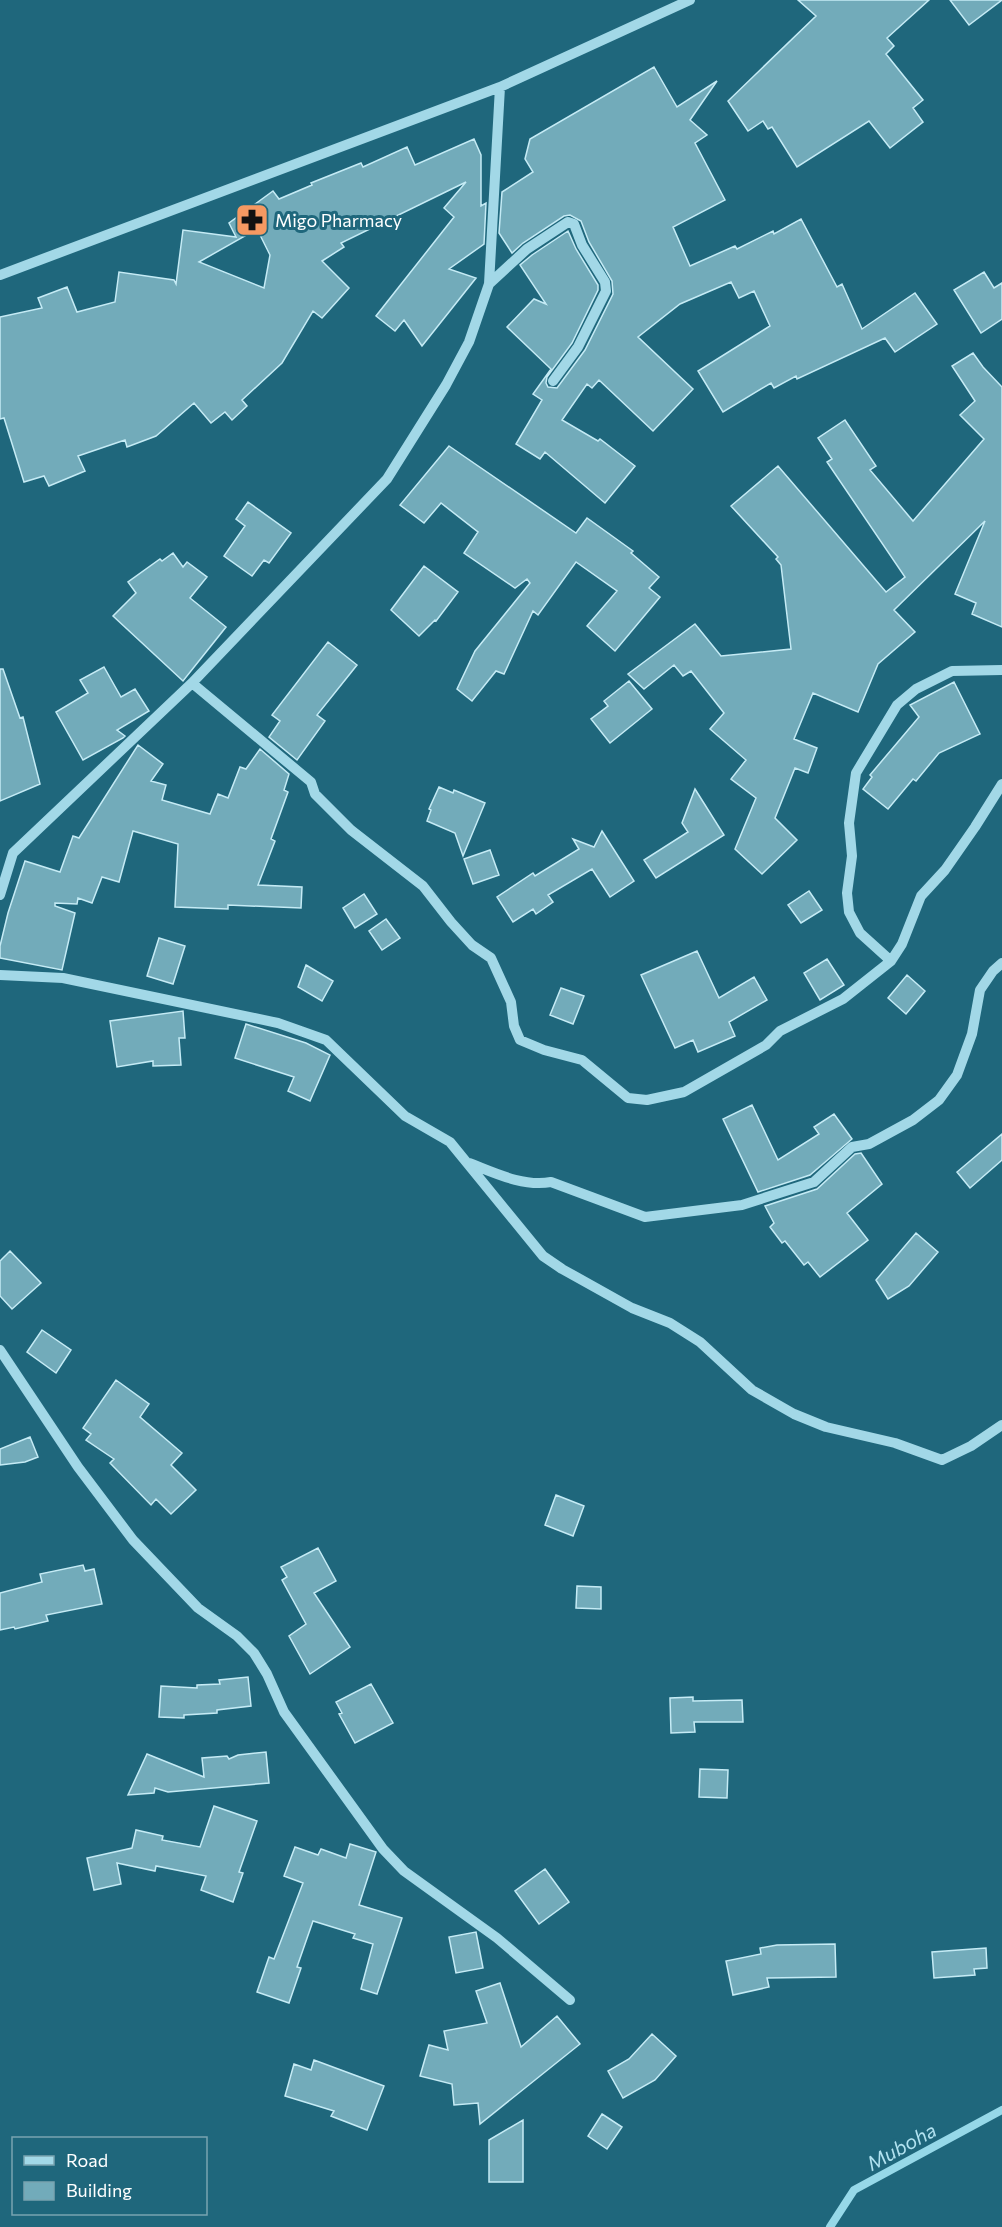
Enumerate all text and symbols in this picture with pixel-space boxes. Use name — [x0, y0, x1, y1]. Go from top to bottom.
pharmacy icon: Migo Pharmacy — [234, 202, 270, 238]
place label: Migo Pharmacy — [275, 209, 402, 231]
water label: Muboha — [862, 2117, 940, 2175]
legend — [12, 2137, 207, 2215]
text: Road — [66, 2149, 108, 2171]
text: Building — [66, 2179, 132, 2201]

